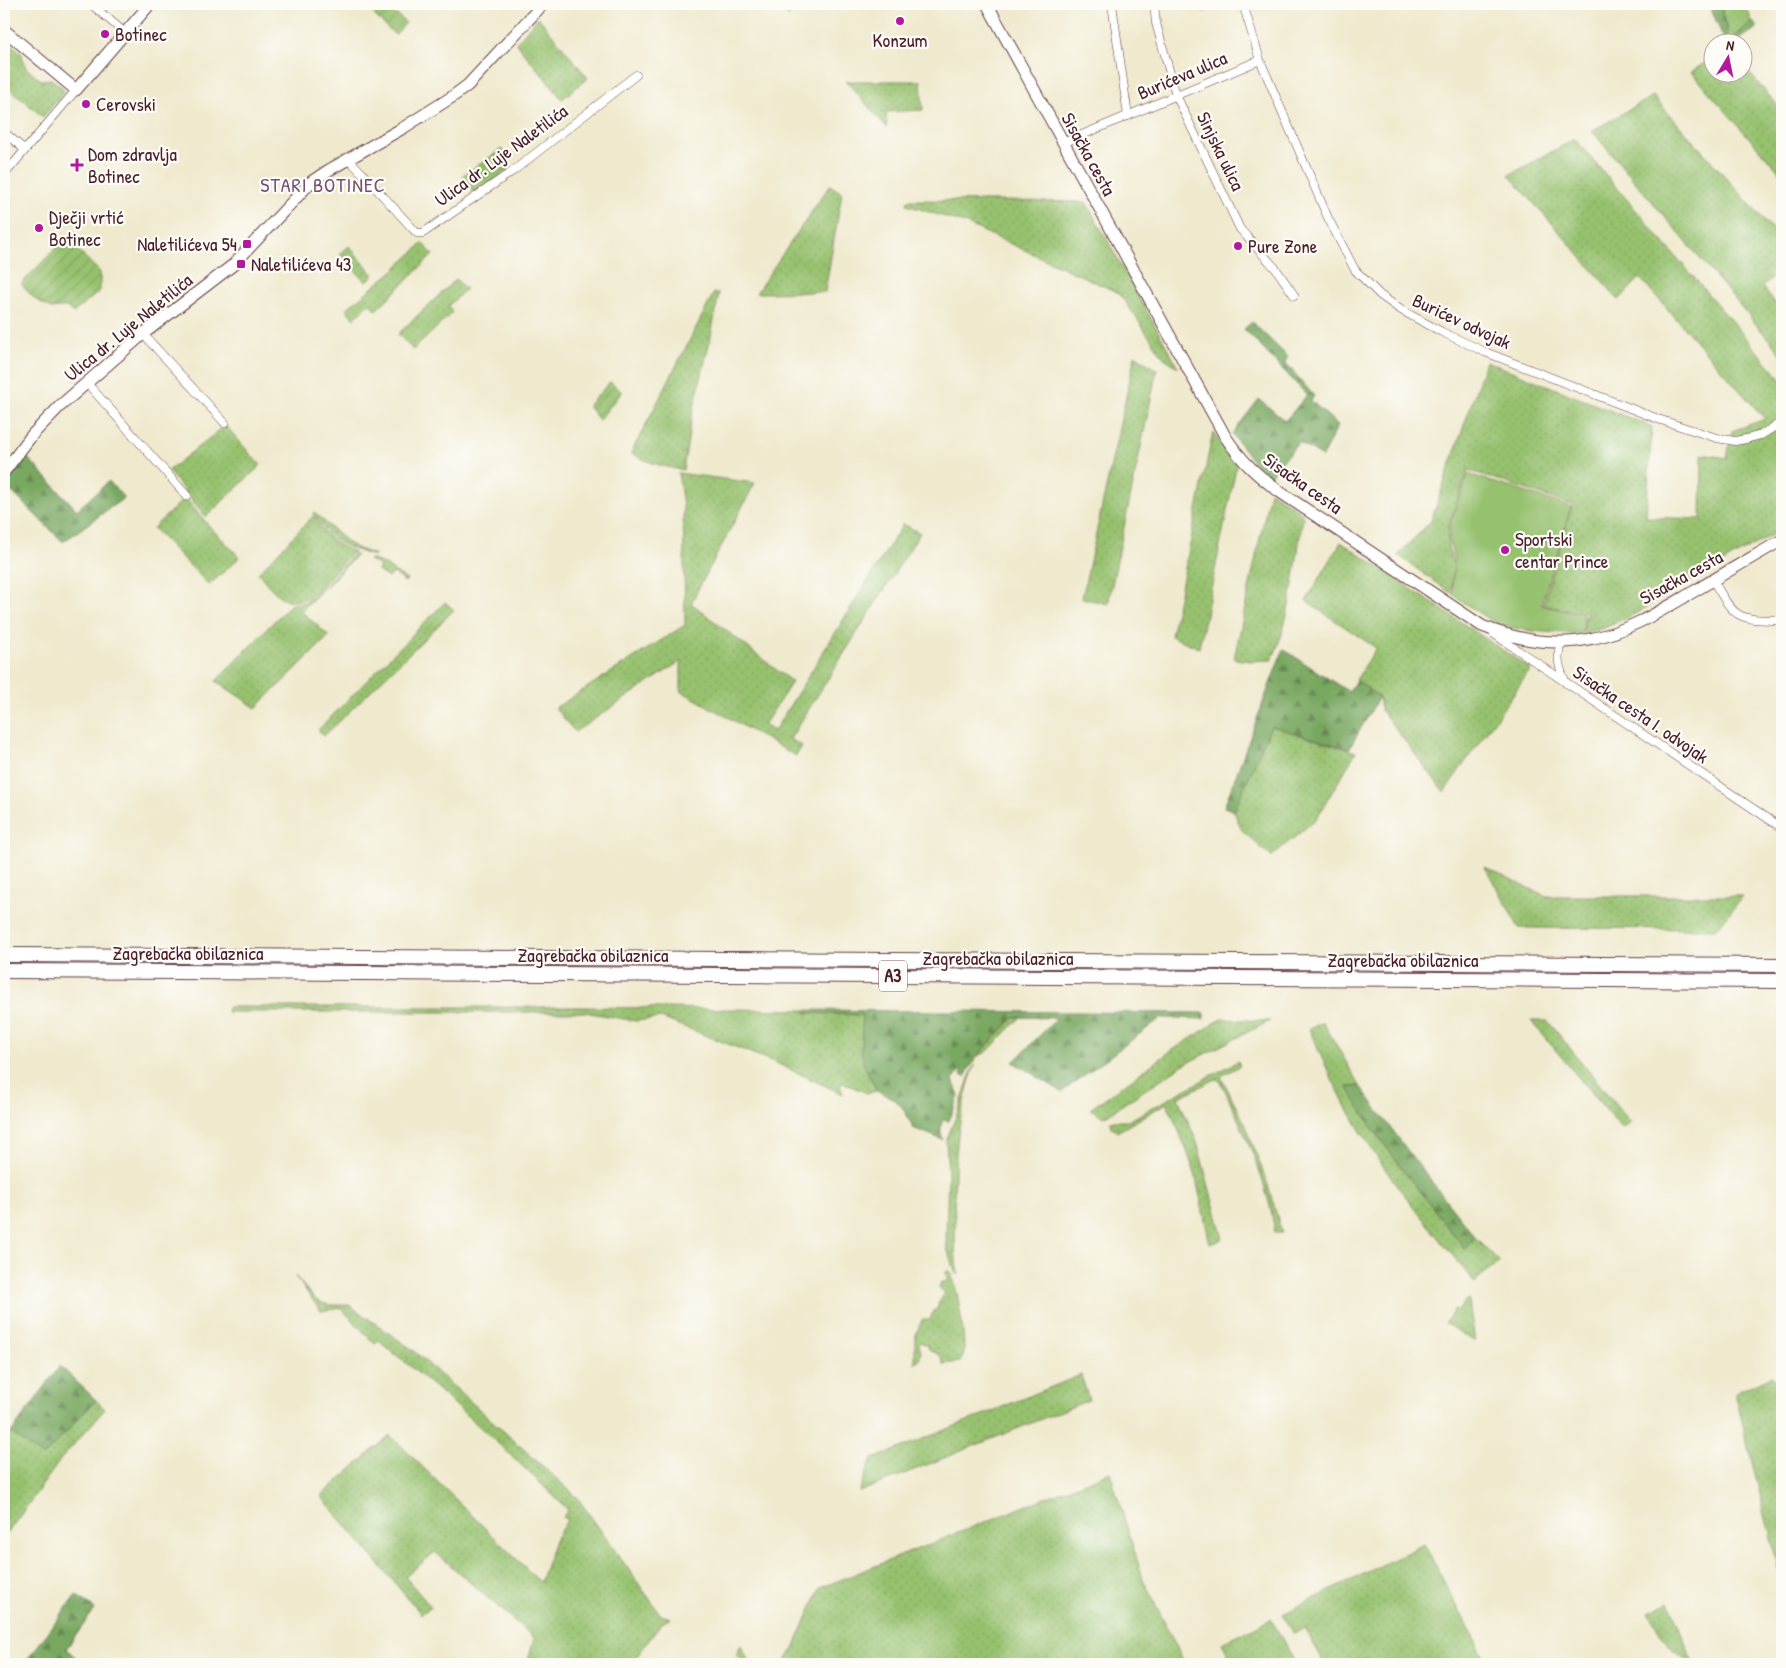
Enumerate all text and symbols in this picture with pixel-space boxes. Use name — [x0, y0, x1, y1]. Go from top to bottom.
marker: Konzum — [894, 15, 906, 27]
place label: Botinec — [115, 21, 167, 47]
place label: Konzum — [873, 27, 927, 53]
marker: Botinec — [99, 28, 111, 40]
north arrow — [1704, 32, 1754, 82]
text: N — [1725, 35, 1736, 55]
street label: Burićeva ulica — [1133, 44, 1231, 106]
place label: Cerovski — [96, 91, 156, 117]
marker: Cerovski — [80, 98, 92, 110]
street label: Ulica dr. Luje Naletilića — [429, 98, 573, 212]
street label: Sinjska ulica — [1191, 107, 1252, 195]
street label: Sisačka cesta — [1056, 108, 1123, 201]
place label: Dom zdravlja Botinec — [88, 141, 177, 189]
marker: Dom zdravlja Botinec — [70, 158, 84, 172]
district label: STARI BOTINEC — [260, 171, 386, 198]
place label: Dječji vrtić Botinec — [49, 204, 124, 252]
marker: Dječji vrtić Botinec — [33, 222, 45, 234]
place label: Naletilićeva 54 — [137, 231, 237, 257]
place label: Pure Zone — [1248, 233, 1318, 259]
marker: Naletilićeva 54 — [241, 238, 253, 250]
marker: Pure Zone — [1232, 240, 1244, 252]
place label: Naletilićeva 43 — [251, 251, 351, 277]
marker: Naletilićeva 43 — [235, 258, 247, 270]
street label: Ulica dr. Luje Naletilića — [58, 267, 198, 387]
street label: Burićev odvojak — [1409, 287, 1516, 355]
street label: Sisačka cesta — [1258, 446, 1348, 520]
place label: Sportski centar Prince — [1515, 526, 1609, 574]
street label: Sisačka cesta — [1635, 543, 1728, 610]
marker: Sportski centar Prince — [1499, 544, 1511, 556]
street label: Sisačka cesta I. odvojak — [1568, 659, 1714, 769]
street label: Zagrebačka obilaznica — [113, 940, 264, 966]
street label: Zagrebačka obilaznica — [518, 942, 669, 968]
street label: Zagrebačka obilaznica — [923, 945, 1074, 971]
street label: Zagrebačka obilaznica — [1328, 947, 1479, 973]
road number: A3 — [879, 960, 907, 991]

